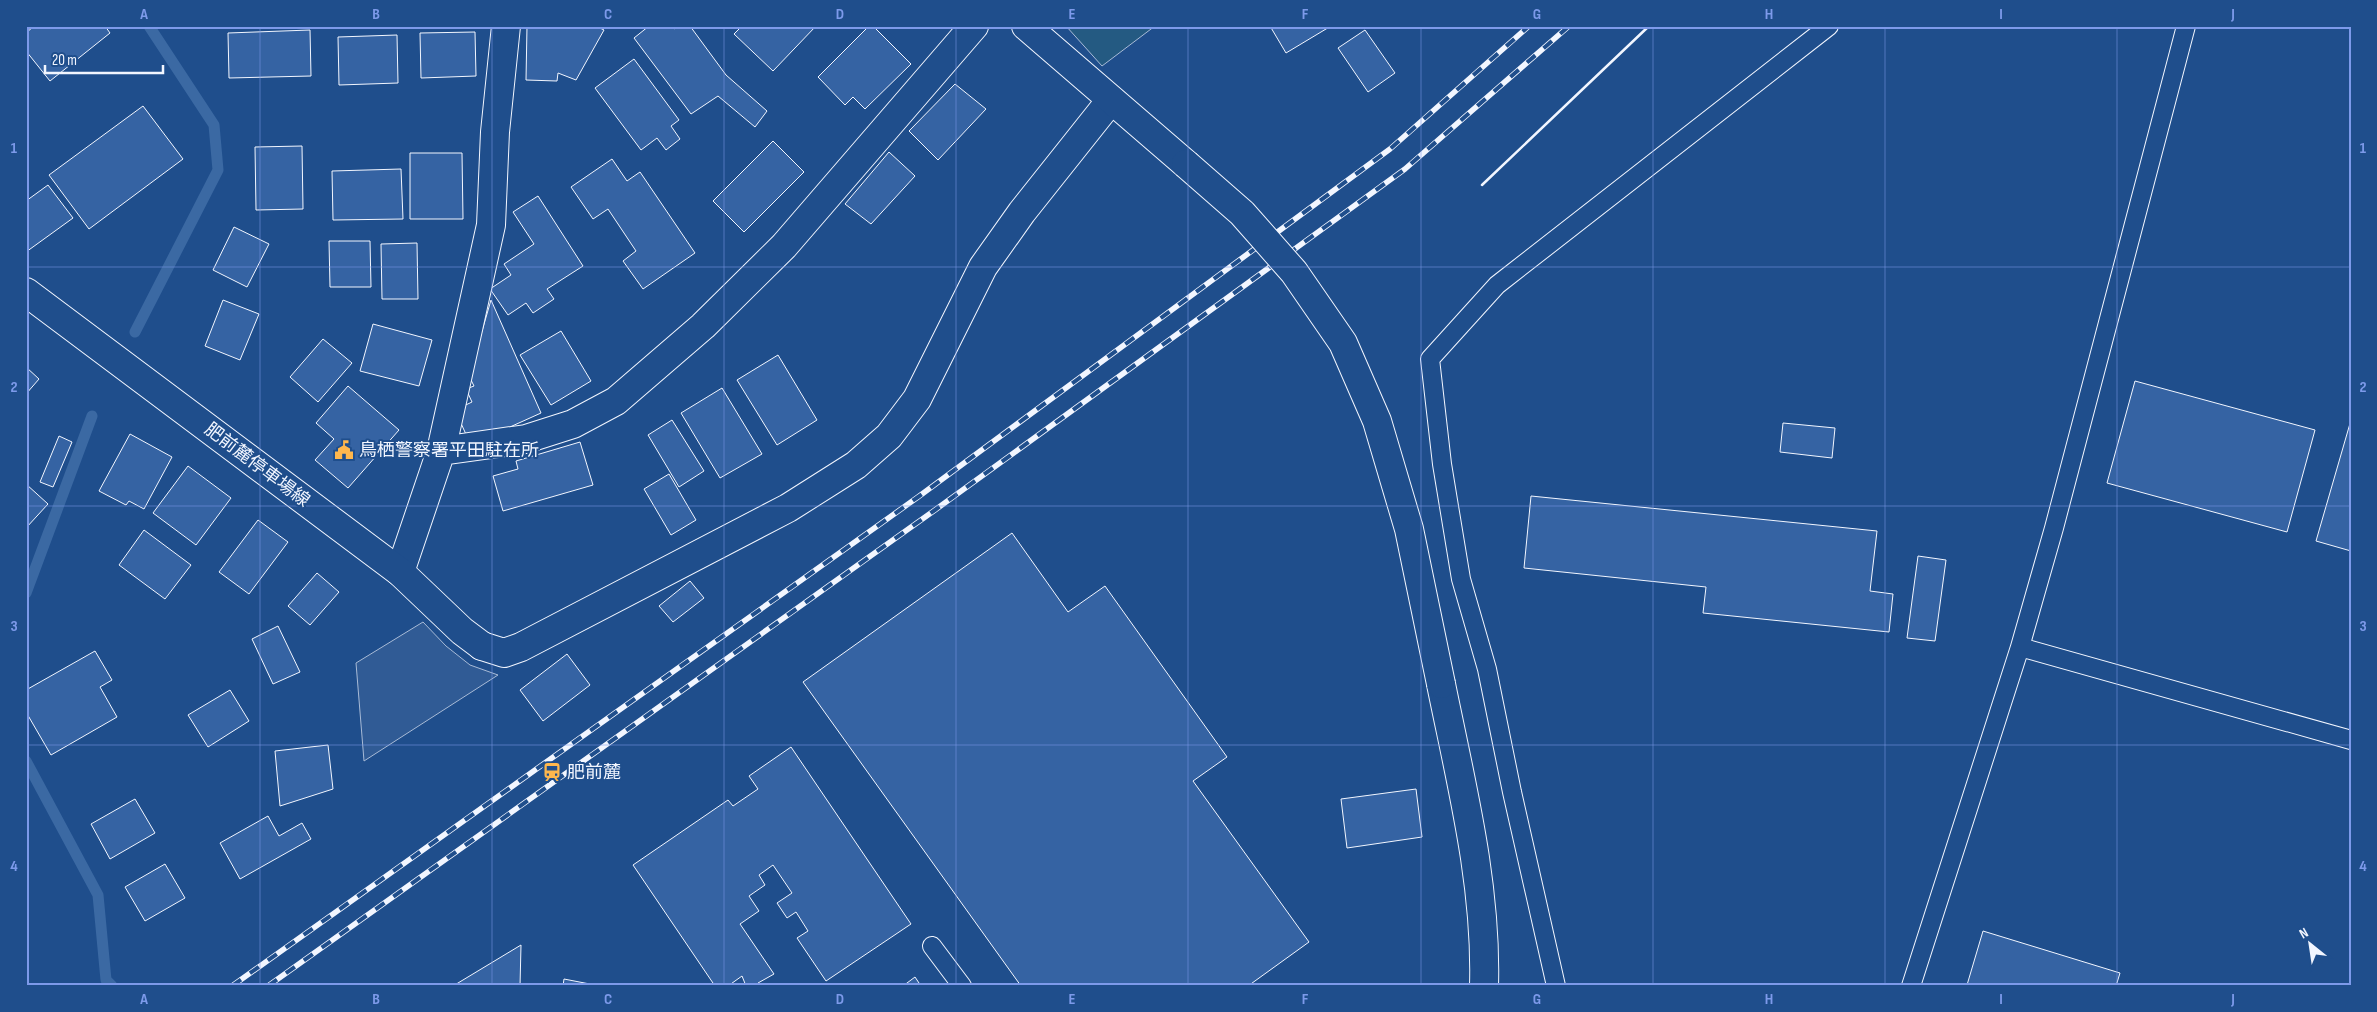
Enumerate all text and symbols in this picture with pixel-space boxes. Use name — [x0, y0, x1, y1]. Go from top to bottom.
text: A — [139, 5, 148, 24]
text: B — [372, 5, 380, 24]
text: C — [604, 5, 612, 24]
text: D — [836, 5, 844, 24]
text: E — [1069, 5, 1076, 24]
text: F — [1302, 5, 1309, 24]
text: G — [1533, 5, 1541, 24]
text: H — [1765, 5, 1773, 24]
text: I — [1999, 5, 2003, 24]
text: J — [2230, 5, 2235, 24]
scale bar — [45, 42, 162, 74]
text: 20 m — [52, 51, 77, 70]
text: 1 — [11, 139, 18, 158]
text: 1 — [2360, 139, 2367, 158]
text: 2 — [10, 378, 18, 397]
text: 2 — [2359, 378, 2367, 397]
street label: 肥前麓停車場線 — [200, 419, 314, 511]
public building icon: 鳥栖警察署平田駐在所 — [333, 439, 355, 461]
place label: 鳥栖警察署平田駐在所 — [359, 440, 539, 461]
text: 3 — [10, 617, 18, 636]
text: 3 — [2359, 617, 2367, 636]
station icon: 肥前麓 — [541, 761, 563, 783]
place label: 肥前麓 — [567, 762, 621, 783]
text: 4 — [10, 857, 18, 876]
text: 4 — [2359, 857, 2367, 876]
north arrow — [2284, 920, 2334, 970]
text: N — [2296, 924, 2311, 942]
text: A — [139, 990, 148, 1009]
text: B — [372, 990, 380, 1009]
text: C — [604, 990, 612, 1009]
text: D — [836, 990, 844, 1009]
text: E — [1069, 990, 1076, 1009]
text: F — [1302, 990, 1309, 1009]
text: G — [1533, 990, 1541, 1009]
text: H — [1765, 990, 1773, 1009]
text: I — [1999, 990, 2003, 1009]
text: J — [2230, 990, 2235, 1009]

